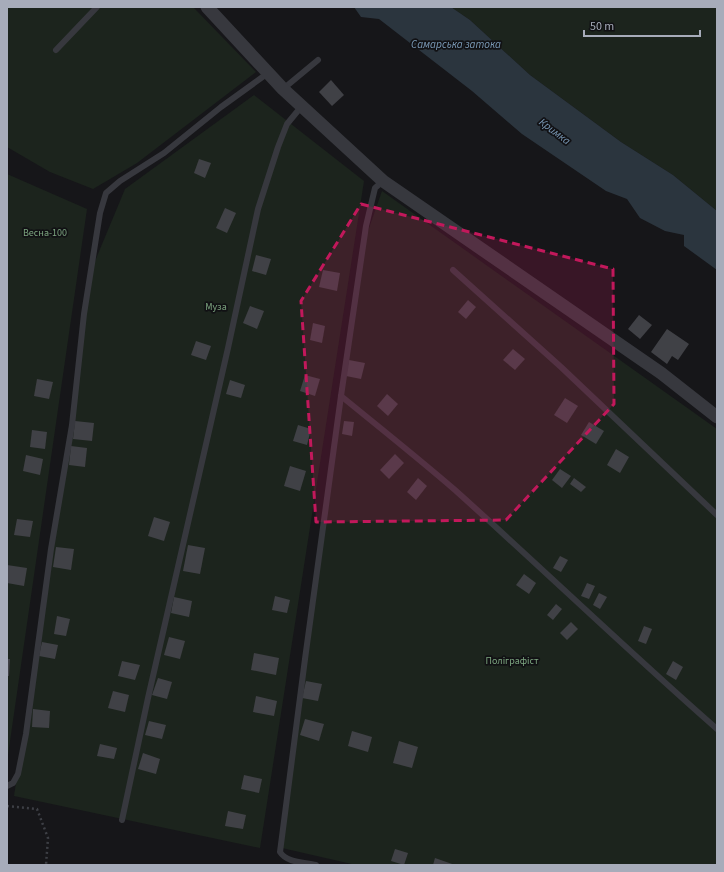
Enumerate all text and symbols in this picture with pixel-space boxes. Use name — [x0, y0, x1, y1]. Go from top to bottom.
scale bar — [584, 12, 700, 38]
text: 50 m — [590, 18, 614, 35]
water label: Самарська затока — [411, 37, 501, 52]
water label: Кримка — [536, 115, 574, 148]
park label: Весна-100 — [23, 226, 67, 240]
park label: Муза — [205, 300, 227, 314]
park label: Поліграфіст — [485, 654, 539, 668]

